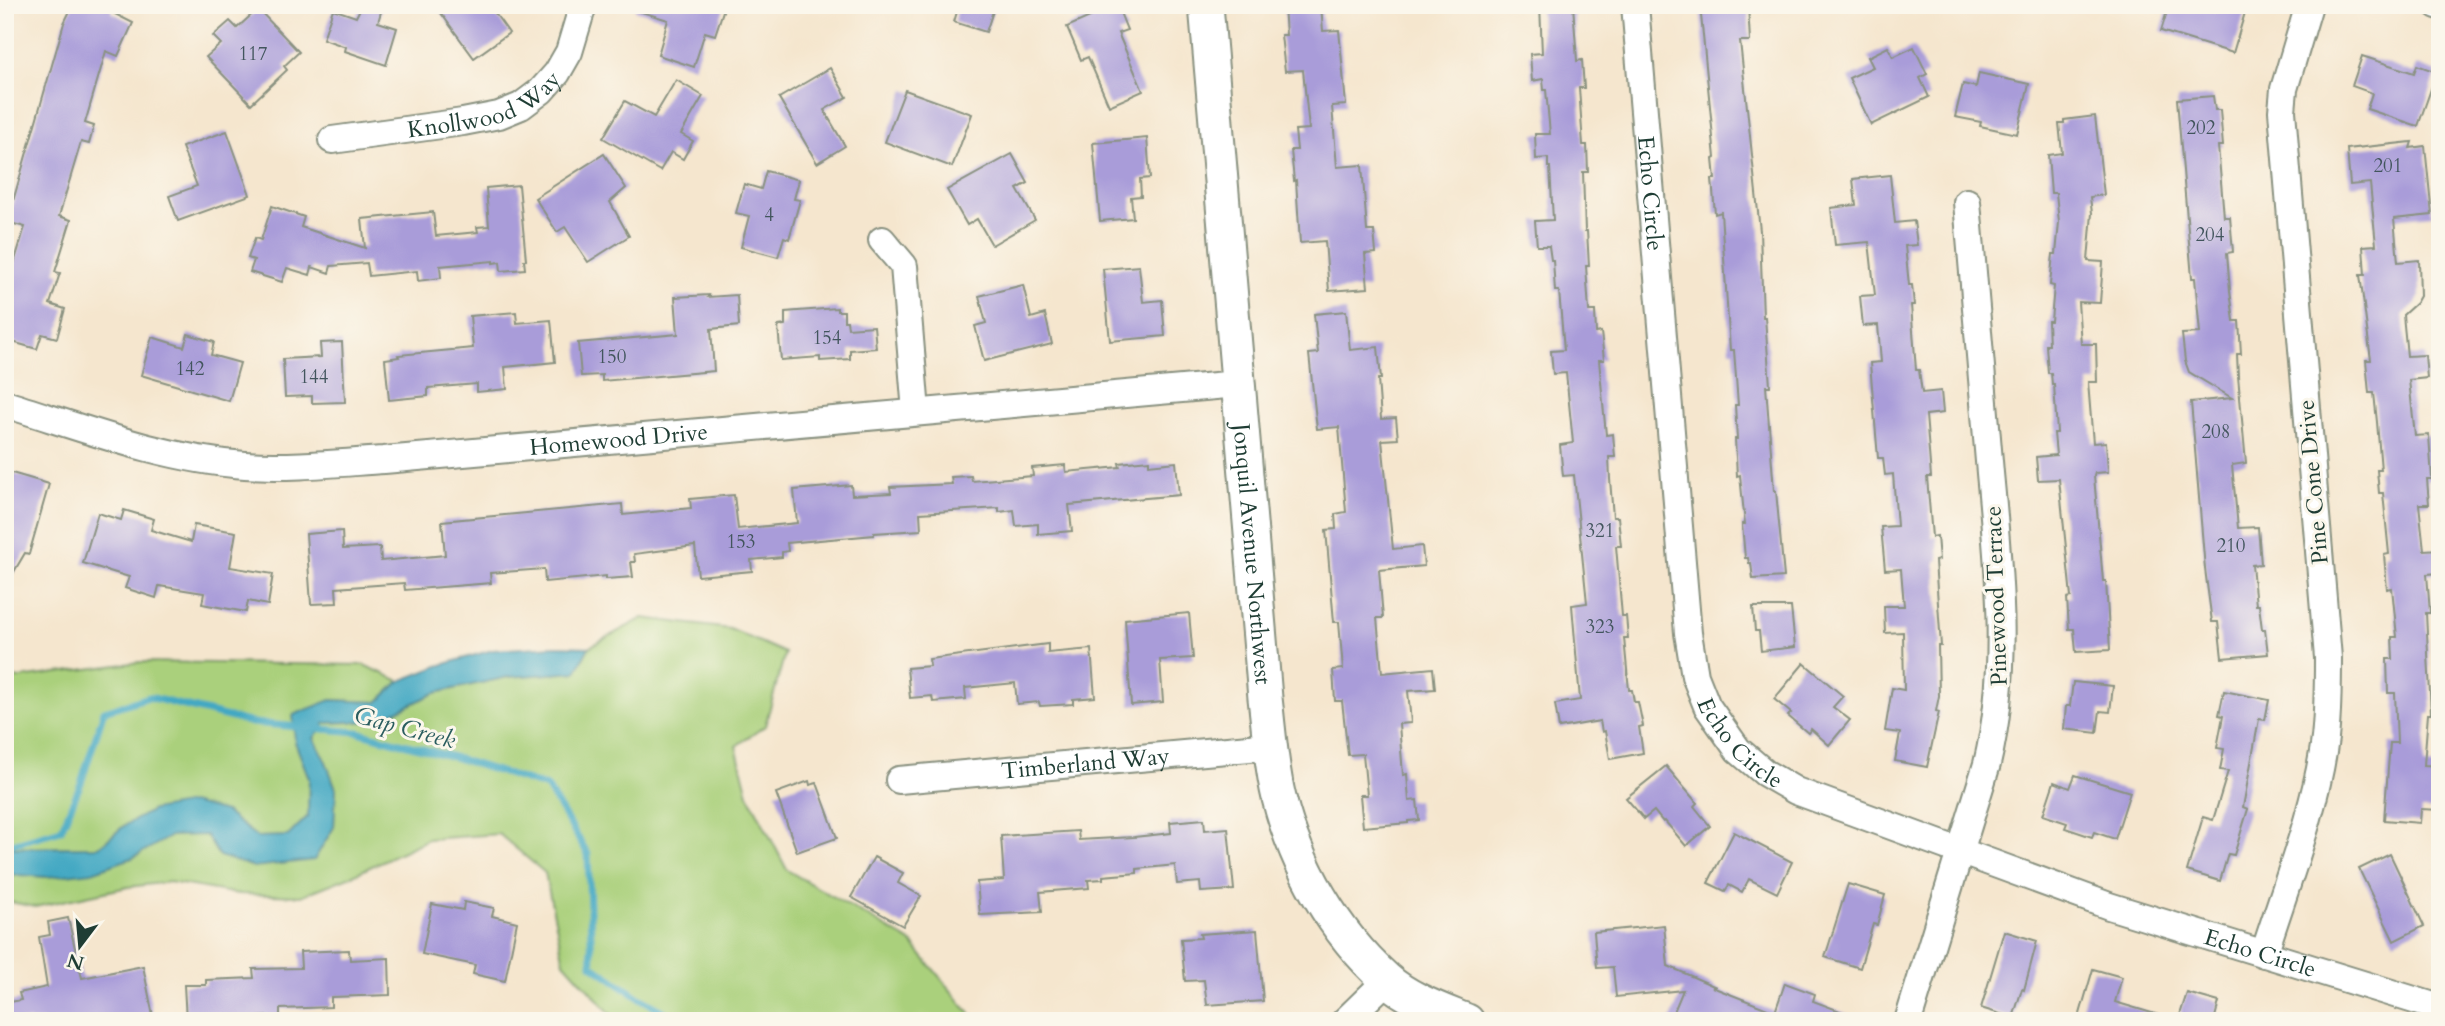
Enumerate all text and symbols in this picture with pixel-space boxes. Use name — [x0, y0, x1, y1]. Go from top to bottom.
house number: 117 — [238, 41, 268, 67]
street label: Knollwood Way — [405, 64, 567, 145]
house number: 202 — [2186, 115, 2216, 141]
street label: Echo Circle — [1631, 135, 1671, 252]
house number: 201 — [2373, 153, 2403, 179]
house number: 4 — [764, 202, 774, 228]
house number: 204 — [2195, 222, 2225, 248]
house number: 154 — [812, 325, 842, 351]
house number: 150 — [597, 344, 627, 370]
house number: 142 — [175, 356, 205, 382]
house number: 144 — [299, 364, 329, 390]
street label: Pine Cone Drive — [2290, 398, 2336, 566]
street label: Homewood Drive — [528, 416, 709, 462]
street label: Jonquil Avenue Northwest — [1226, 419, 1279, 686]
house number: 208 — [2201, 419, 2231, 445]
street label: Pinewood Terrace — [1977, 505, 2015, 687]
house number: 321 — [1585, 518, 1615, 544]
house number: 153 — [726, 529, 756, 555]
house number: 210 — [2216, 533, 2246, 559]
house number: 323 — [1585, 614, 1615, 640]
street label: Echo Circle — [1690, 693, 1789, 796]
water label: Gap Creek — [351, 699, 459, 757]
street label: Timberland Way — [1000, 740, 1171, 786]
north arrow — [46, 911, 116, 981]
street label: Echo Circle — [2201, 921, 2320, 984]
text: N — [64, 946, 87, 976]

